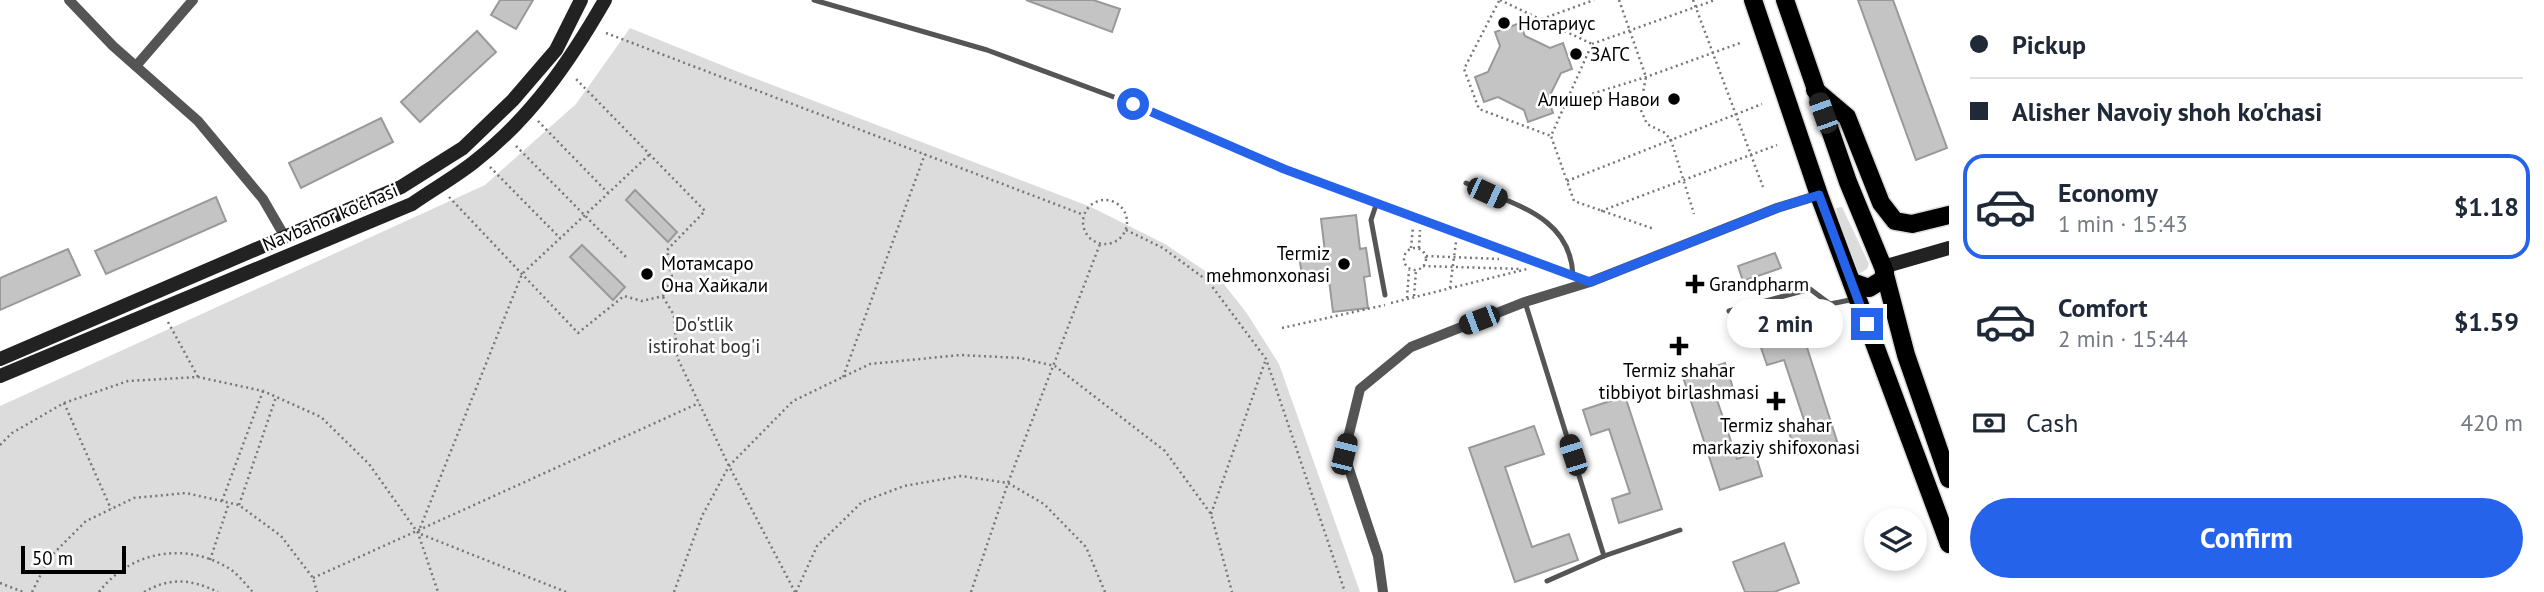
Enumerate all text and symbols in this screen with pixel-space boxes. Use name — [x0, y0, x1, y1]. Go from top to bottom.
place label: Нотариус — [1518, 11, 1596, 35]
marker: Нотариус — [1496, 15, 1512, 31]
text: Pickup — [2012, 28, 2086, 61]
place label: ЗАГС — [1590, 42, 1630, 66]
marker: ЗАГС — [1568, 46, 1584, 62]
place label: Алишер Навои — [1538, 87, 1660, 111]
route start — [1117, 88, 1149, 120]
car — [1806, 90, 1841, 136]
marker: Алишер Навои — [1666, 91, 1682, 107]
text: Alisher Navoiy shoh ko'chasi — [2012, 95, 2322, 128]
car — [1464, 175, 1511, 211]
icon: car — [1974, 175, 2037, 238]
text: Economy — [2058, 176, 2158, 209]
street label: Navbahor ko'chasi — [259, 178, 401, 256]
text: $1.18 — [2454, 190, 2519, 223]
text: 1 min · 15:43 — [2058, 209, 2188, 238]
place label: Termiz mehmonxonasi — [1206, 241, 1330, 287]
place label: Мотамсаро Она Хайкали — [661, 251, 768, 297]
marker: Termiz mehmonxonasi — [1336, 256, 1352, 272]
marker: Мотамсаро Она Хайкали — [639, 266, 655, 282]
place label: Grandpharm — [1709, 272, 1809, 296]
marker: Grandpharm — [1687, 276, 1703, 292]
icon: car — [1974, 290, 2037, 353]
text: Comfort — [2058, 291, 2148, 324]
callout: 2 min — [1727, 300, 1842, 348]
car — [1456, 303, 1503, 337]
text: $1.59 — [2454, 305, 2519, 338]
route end — [1851, 308, 1883, 340]
text: 2 min — [1757, 309, 1813, 338]
park label: Do'stlik istirohat bog'i — [648, 312, 760, 358]
text: 2 min · 15:44 — [2058, 324, 2188, 353]
marker: Termiz shahar tibbiyot birlashmasi — [1669, 336, 1689, 356]
place label: Termiz shahar tibbiyot birlashmasi — [1599, 358, 1759, 404]
marker: Termiz shahar markaziy shifoxonasi — [1766, 391, 1786, 411]
icon: cash — [1970, 404, 2008, 442]
text: Cash — [2026, 406, 2078, 439]
text: 420 m — [2461, 408, 2523, 437]
place label: Termiz shahar markaziy shifoxonasi — [1692, 413, 1860, 459]
car — [1329, 431, 1360, 477]
car — [1557, 432, 1590, 478]
button: Confirm — [1970, 498, 2523, 578]
map controls — [1864, 508, 1927, 571]
button: layers — [1864, 508, 1927, 571]
scale bar — [21, 543, 126, 575]
text: 50 m — [32, 546, 73, 570]

